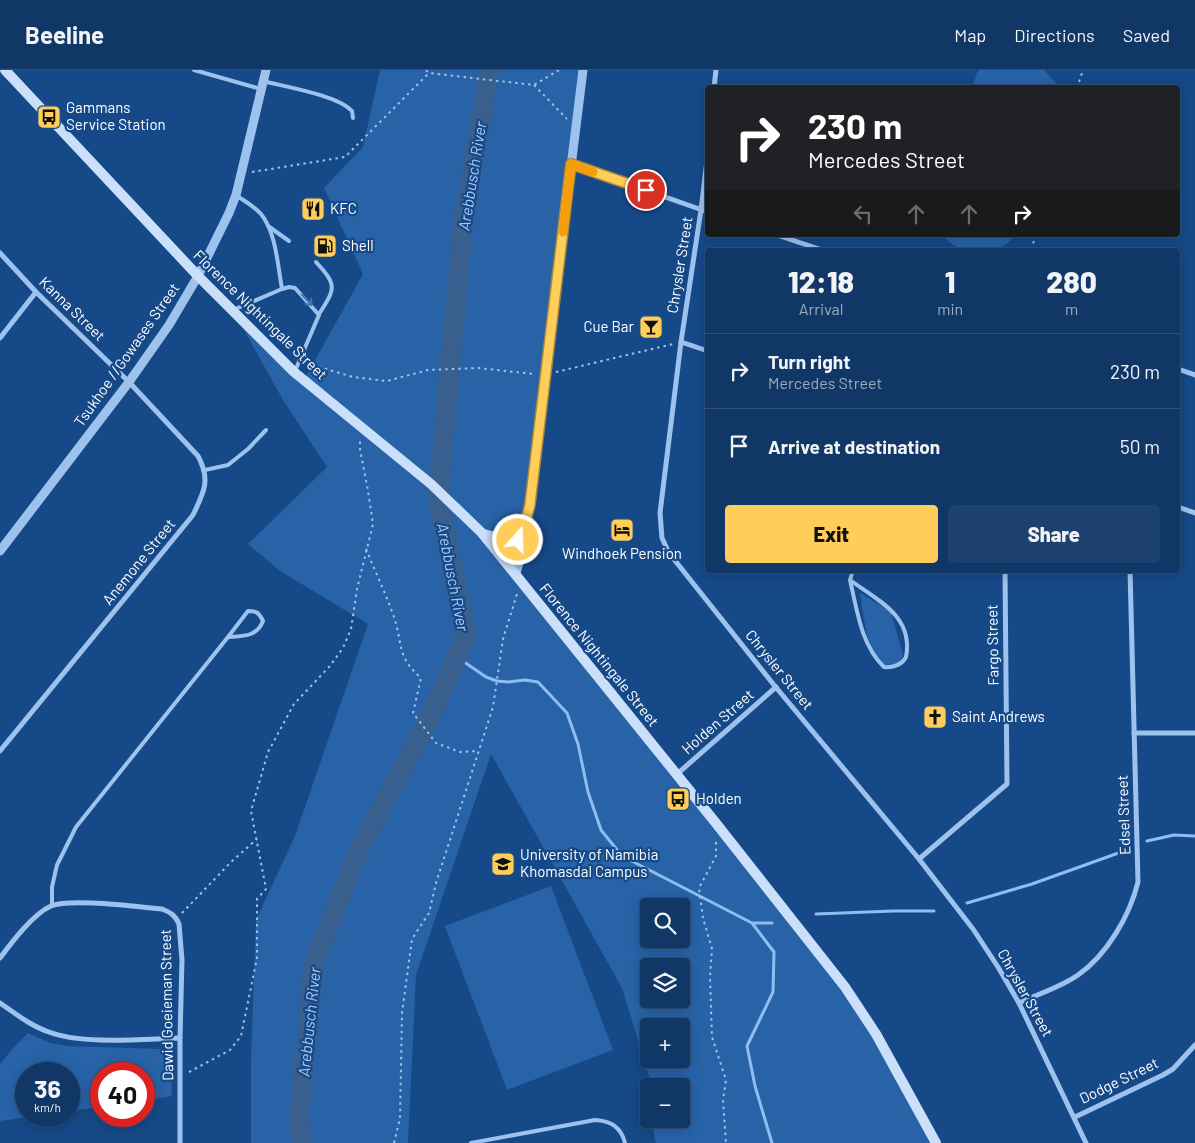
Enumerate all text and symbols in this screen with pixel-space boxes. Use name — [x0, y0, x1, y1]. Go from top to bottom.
text: Beeline — [25, 20, 104, 49]
text: Map — [954, 24, 986, 46]
text: Directions — [1014, 24, 1095, 46]
text: Saved — [1123, 24, 1170, 46]
place label: Gammans Service Station — [66, 98, 166, 133]
bus stop icon: Gammans Service Station — [36, 104, 62, 130]
text: 230 m — [808, 104, 902, 146]
icon: right — [725, 105, 790, 170]
water label: Arebbusch River — [454, 119, 490, 232]
text: Mercedes Street — [808, 146, 965, 172]
pin — [625, 169, 667, 211]
icon: arrive — [632, 176, 660, 204]
restaurant icon: KFC — [300, 196, 326, 222]
place label: KFC — [330, 199, 357, 217]
icon: left — [849, 200, 877, 228]
icon: ahead — [902, 200, 930, 228]
icon: ahead — [955, 200, 983, 228]
icon: right — [1008, 200, 1036, 228]
street label: Chrysler Street — [662, 215, 696, 314]
fuel station icon: Shell — [312, 233, 338, 259]
place label: Shell — [342, 236, 374, 254]
street label: Florence Nightingale Street — [190, 246, 331, 383]
text: 12:18 — [788, 263, 854, 299]
text: 1 — [945, 263, 955, 299]
text: 280 — [1046, 263, 1097, 299]
street label: Kanna Street — [36, 272, 109, 344]
street label: Tsukhoe //Gowases Street — [70, 279, 183, 430]
one-way arrow — [301, 294, 313, 307]
text: Arrival — [799, 299, 843, 318]
text: min — [937, 299, 963, 318]
text: m — [1065, 299, 1078, 318]
bar icon: Cue Bar — [638, 314, 664, 340]
place label: Cue Bar — [583, 317, 635, 335]
text: Turn right — [768, 350, 850, 373]
icon: right — [725, 357, 753, 385]
text: 230 m — [1110, 360, 1160, 383]
text: Mercedes Street — [768, 373, 882, 392]
icon: arrive — [725, 432, 753, 460]
text: Arrive at destination — [768, 435, 940, 458]
text: 50 m — [1120, 435, 1160, 458]
button: Exit — [725, 505, 938, 563]
button: Share — [948, 505, 1160, 563]
position arrow — [491, 513, 543, 565]
street label: Anemone Street — [98, 515, 178, 608]
hotel icon: Windhoek Pension — [609, 517, 635, 543]
water label: Arebbusch River — [434, 521, 474, 634]
place label: Windhoek Pension — [562, 544, 682, 562]
street label: Florence Nightingale Street — [537, 579, 663, 730]
street label: Fargo Street — [982, 604, 1002, 686]
street label: Chrysler Street — [742, 626, 817, 713]
street label: Holden Street — [678, 685, 757, 757]
church icon: Saint Andrews — [922, 704, 948, 730]
place label: Saint Andrews — [952, 707, 1045, 725]
street label: Edsel Street — [1113, 775, 1133, 855]
bus stop icon: Holden — [665, 786, 691, 812]
place label: Holden — [696, 789, 742, 807]
place label: University of Namibia Khomasdal Campus — [520, 845, 658, 880]
school or university icon: University of Namibia Khomasdal Campus — [490, 851, 516, 877]
map controls — [640, 898, 690, 1128]
button: search — [640, 898, 690, 948]
street label: Dawid Goeieman Street — [156, 929, 176, 1081]
street label: Chrysler Street — [994, 945, 1057, 1040]
button: layers — [640, 958, 690, 1008]
water label: Arebbusch River — [293, 965, 324, 1078]
button: + — [640, 1018, 690, 1068]
street label: Dodge Street — [1076, 1053, 1161, 1107]
speed limit sign: 40 — [90, 1062, 155, 1127]
text: 36 — [34, 1073, 61, 1103]
button: − — [640, 1078, 690, 1128]
text: km/h — [34, 1100, 61, 1114]

